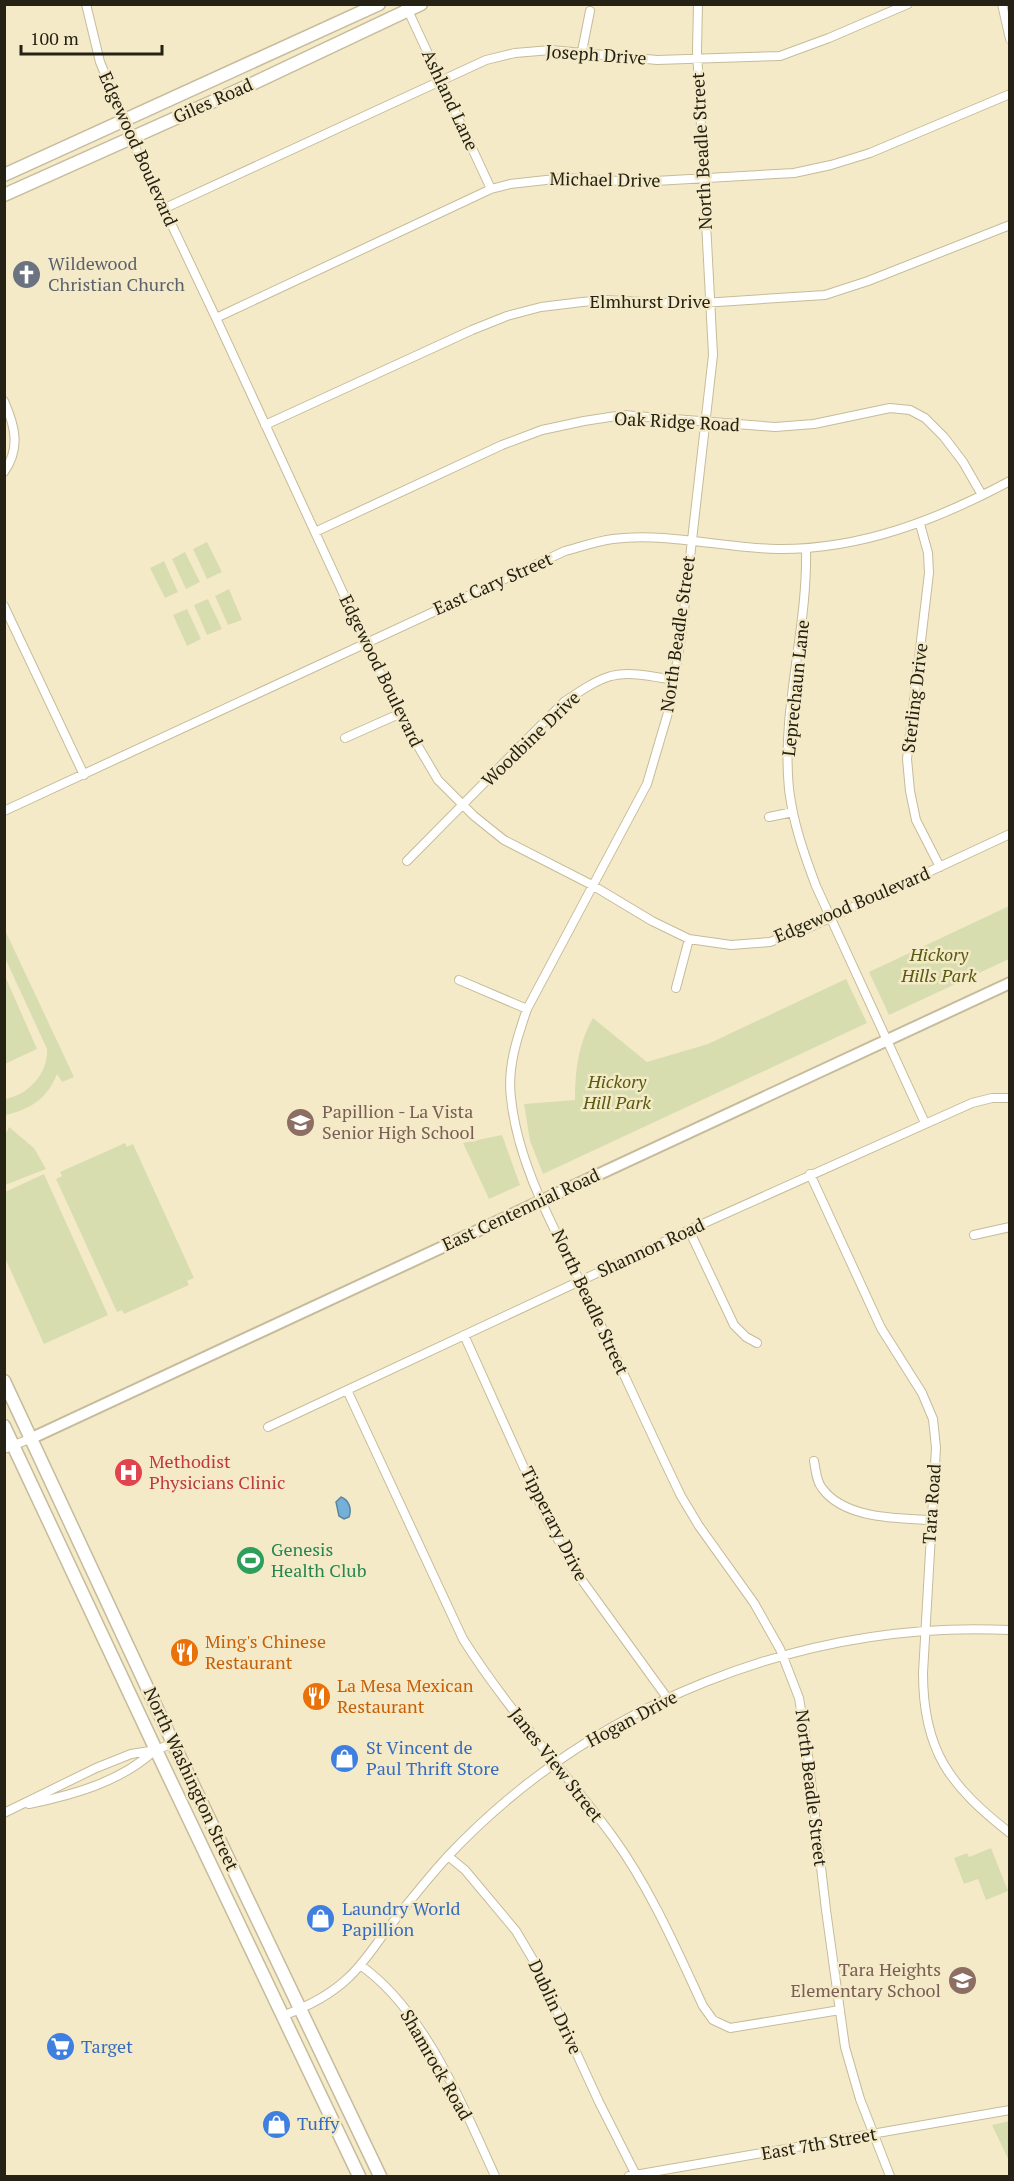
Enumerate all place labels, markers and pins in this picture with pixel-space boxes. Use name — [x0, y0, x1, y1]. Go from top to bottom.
place label: Wildewood Christian Church — [48, 251, 185, 296]
church icon: Wildewood Christian Church — [11, 258, 43, 290]
place label: Papillion - La Vista Senior High School — [322, 1099, 475, 1144]
school or university icon: Papillion - La Vista Senior High School — [285, 1106, 317, 1138]
place label: Methodist Physicians Clinic — [149, 1449, 285, 1494]
hospital icon: Methodist Physicians Clinic — [112, 1456, 144, 1488]
place label: Genesis Health Club — [271, 1537, 367, 1582]
sports icon: Genesis Health Club — [234, 1544, 266, 1576]
place label: Ming's Chinese Restaurant — [205, 1629, 326, 1674]
restaurant icon: Ming's Chinese Restaurant — [168, 1636, 200, 1668]
place label: La Mesa Mexican Restaurant — [337, 1673, 474, 1718]
restaurant icon: La Mesa Mexican Restaurant — [300, 1680, 332, 1712]
place label: St Vincent de Paul Thrift Store — [366, 1735, 499, 1780]
shop icon: St Vincent de Paul Thrift Store — [329, 1742, 361, 1774]
place label: Laundry World Papillion — [342, 1896, 461, 1941]
shop icon: Laundry World Papillion — [305, 1903, 337, 1935]
place label: Tara Heights Elementary School — [790, 1957, 941, 2002]
school or university icon: Tara Heights Elementary School — [946, 1964, 978, 1996]
supermarket icon: Target — [44, 2031, 76, 2063]
place label: Target — [81, 2034, 133, 2058]
shop icon: Tuffy — [260, 2108, 292, 2140]
place label: Tuffy — [297, 2111, 340, 2135]

